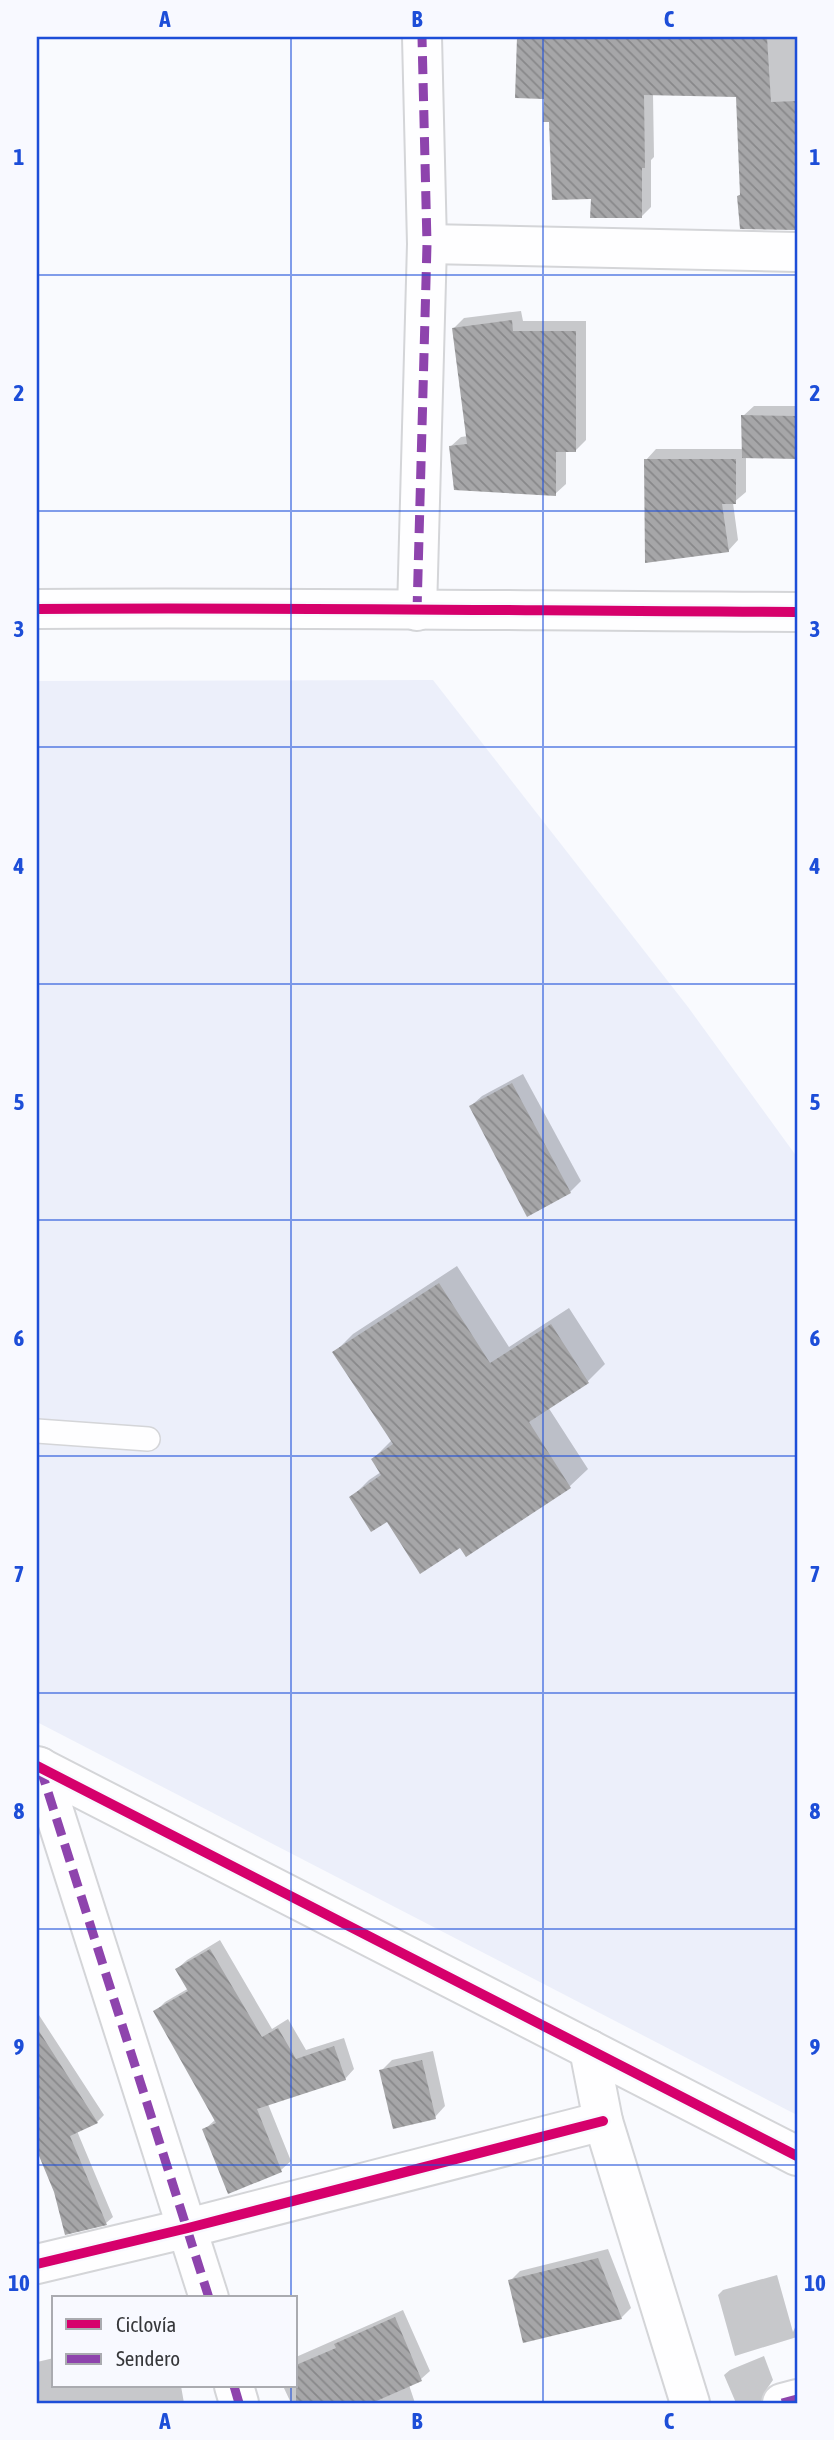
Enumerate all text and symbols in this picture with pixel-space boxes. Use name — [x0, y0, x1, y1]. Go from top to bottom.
text: A — [158, 6, 171, 32]
text: B — [412, 6, 423, 32]
text: C — [664, 6, 675, 32]
text: 1 — [14, 144, 25, 170]
text: 1 — [810, 144, 821, 170]
text: 2 — [14, 380, 24, 406]
text: 2 — [810, 380, 820, 406]
text: 3 — [14, 616, 24, 642]
text: 3 — [810, 616, 820, 642]
text: 4 — [13, 853, 25, 879]
text: 4 — [809, 853, 821, 879]
text: 5 — [14, 1089, 25, 1115]
text: 5 — [810, 1089, 821, 1115]
text: 6 — [14, 1325, 25, 1351]
text: 6 — [810, 1325, 821, 1351]
text: 7 — [14, 1561, 24, 1587]
text: 7 — [810, 1561, 820, 1587]
text: 8 — [14, 1798, 25, 1824]
text: 8 — [810, 1798, 821, 1824]
text: 9 — [14, 2034, 25, 2060]
text: 9 — [810, 2034, 821, 2060]
text: 10 — [8, 2270, 30, 2296]
text: 10 — [804, 2270, 826, 2296]
legend — [52, 2296, 298, 2388]
text: Ciclovía — [116, 2312, 176, 2336]
text: Sendero — [116, 2346, 180, 2370]
text: A — [158, 2408, 171, 2434]
text: B — [412, 2408, 423, 2434]
text: C — [664, 2408, 675, 2434]

